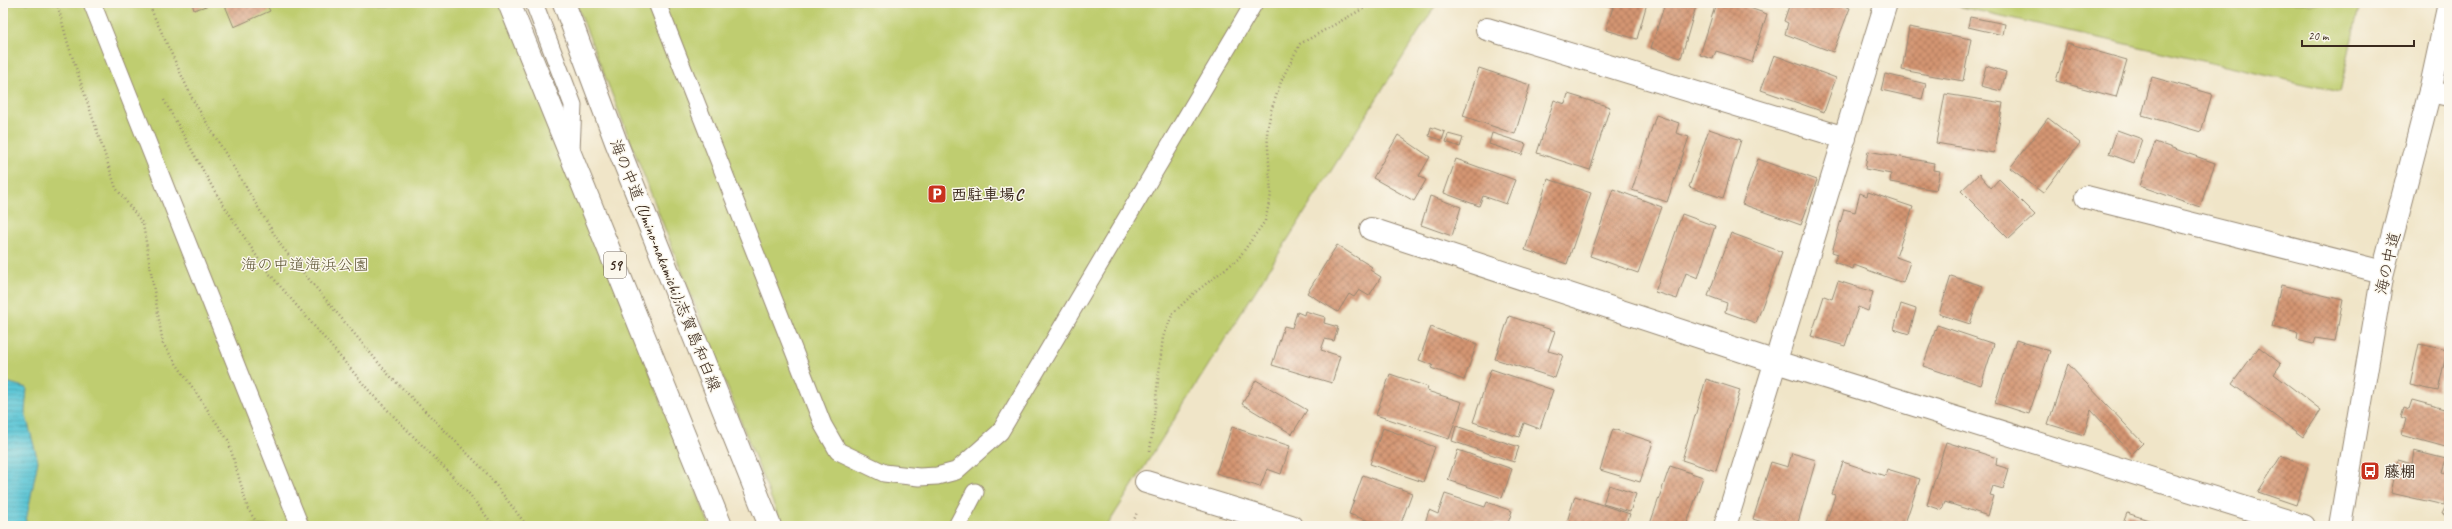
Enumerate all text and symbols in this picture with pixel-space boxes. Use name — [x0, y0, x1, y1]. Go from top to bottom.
scale bar — [2302, 22, 2414, 48]
text: 20 m — [2308, 28, 2330, 44]
street label: 海の中道 (Umino-nakamichi);志賀島和白線 — [605, 136, 725, 394]
parking icon: 西駐車場C — [926, 183, 948, 205]
place label: 西駐車場C — [951, 185, 1025, 205]
street label: 海の中道 — [2371, 230, 2405, 297]
road number: 59 — [604, 252, 626, 278]
park label: 海の中道海浜公園 — [241, 255, 369, 275]
bus stop icon: 藤棚 — [2359, 460, 2381, 482]
place label: 藤棚 — [2384, 462, 2416, 482]

